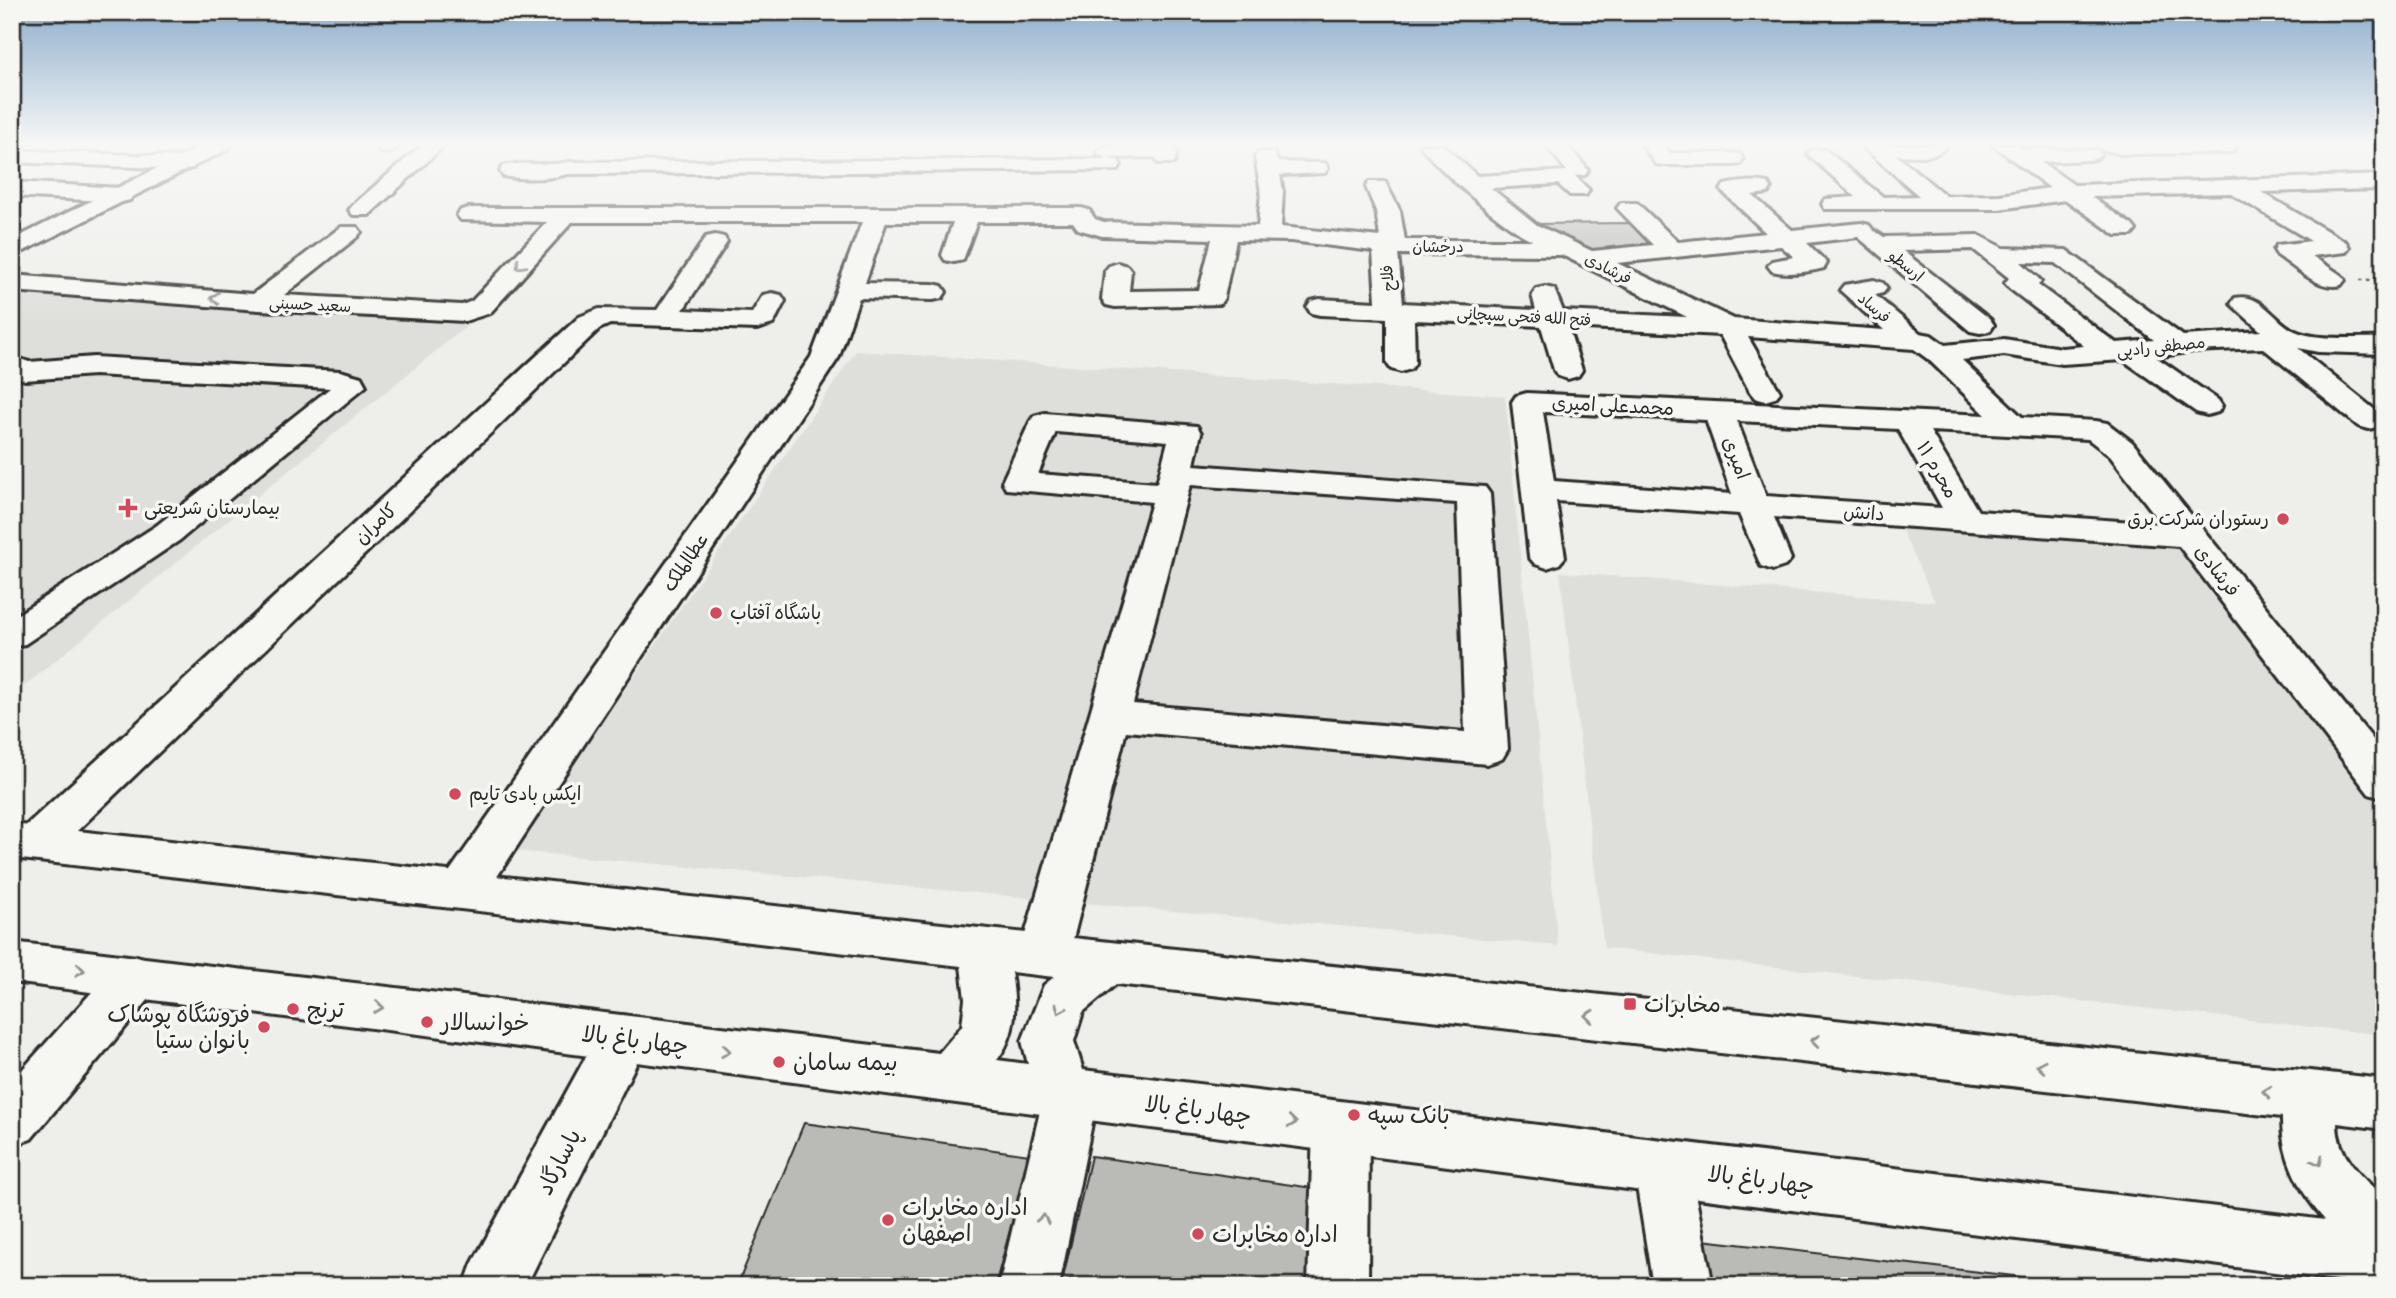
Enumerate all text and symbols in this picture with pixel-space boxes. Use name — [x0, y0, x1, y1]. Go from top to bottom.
street label: درخشان — [1412, 237, 1464, 257]
street label: ارسطو — [1883, 245, 1928, 286]
street label: فرشادی — [1581, 249, 1635, 289]
one-way arrow — [516, 257, 528, 270]
street label: فلاح — [1377, 264, 1399, 292]
street label: فرساد — [1853, 288, 1895, 328]
one-way arrow — [209, 291, 220, 306]
street label: سعید حسینی — [268, 293, 352, 317]
street label: فتح الله فتحی سیچانی — [1456, 303, 1592, 331]
street label: مصطفی رادپی — [2116, 332, 2206, 362]
street label: محمدعلی امیری — [1551, 391, 1675, 421]
street label: امیری — [1717, 433, 1755, 483]
street label: ۱۱ محرم — [1909, 437, 1963, 504]
place label: بیمارستان شریعتی — [144, 496, 280, 520]
marker: بیمارستان شریعتی — [118, 498, 138, 518]
street label: کامران — [350, 498, 402, 550]
street label: دانش — [1843, 500, 1885, 526]
place label: رستوران شرکت برق — [2127, 507, 2269, 531]
marker: رستوران شرکت برق — [2275, 511, 2291, 527]
street label: عطاالملک — [657, 528, 715, 596]
street label: فرشادی — [2189, 540, 2245, 602]
place label: باشگاه آفتاب — [730, 601, 821, 625]
marker: باشگاه آفتاب — [708, 605, 724, 621]
place label: ایکس بادی تایم — [469, 782, 581, 808]
marker: ایکس بادی تایم — [447, 786, 463, 802]
one-way arrow — [74, 963, 86, 978]
place label: مخابرات — [1644, 990, 1721, 1019]
place label: ترنج — [307, 995, 344, 1025]
marker: مخابرات — [1622, 996, 1638, 1012]
place label: فروشگاه پوشاک بانوان ستیا — [107, 1000, 250, 1055]
one-way arrow — [373, 1000, 384, 1015]
marker: ترنج — [285, 1001, 301, 1017]
one-way arrow — [1054, 1002, 1068, 1014]
place label: خوانسالار — [439, 1008, 530, 1037]
one-way arrow — [1583, 1009, 1595, 1024]
marker: خوانسالار — [419, 1014, 435, 1030]
marker: فروشگاه پوشاک بانوان ستیا — [256, 1019, 272, 1035]
street label: چهار باغ بالا — [580, 1019, 690, 1062]
one-way arrow — [1809, 1034, 1821, 1049]
one-way arrow — [720, 1043, 732, 1058]
place label: بیمه سامان — [793, 1048, 898, 1077]
marker: بیمه سامان — [771, 1054, 787, 1070]
one-way arrow — [2035, 1059, 2047, 1074]
one-way arrow — [2261, 1084, 2273, 1099]
street label: چهار باغ بالا — [1143, 1089, 1253, 1132]
place label: بانک سپه — [1368, 1101, 1450, 1130]
marker: بانک سپه — [1346, 1107, 1362, 1123]
one-way arrow — [1286, 1114, 1298, 1129]
street label: پاسارگاد — [530, 1124, 588, 1200]
one-way arrow — [2309, 1154, 2323, 1166]
street label: چهار باغ بالا — [1706, 1159, 1816, 1202]
place label: اداره مخابرات اصفهان — [902, 1193, 1028, 1248]
marker: اداره مخابرات اصفهان — [880, 1212, 896, 1228]
one-way arrow — [1035, 1213, 1050, 1225]
place label: اداره مخابرات — [1212, 1220, 1338, 1249]
marker: اداره مخابرات — [1190, 1226, 1206, 1242]

